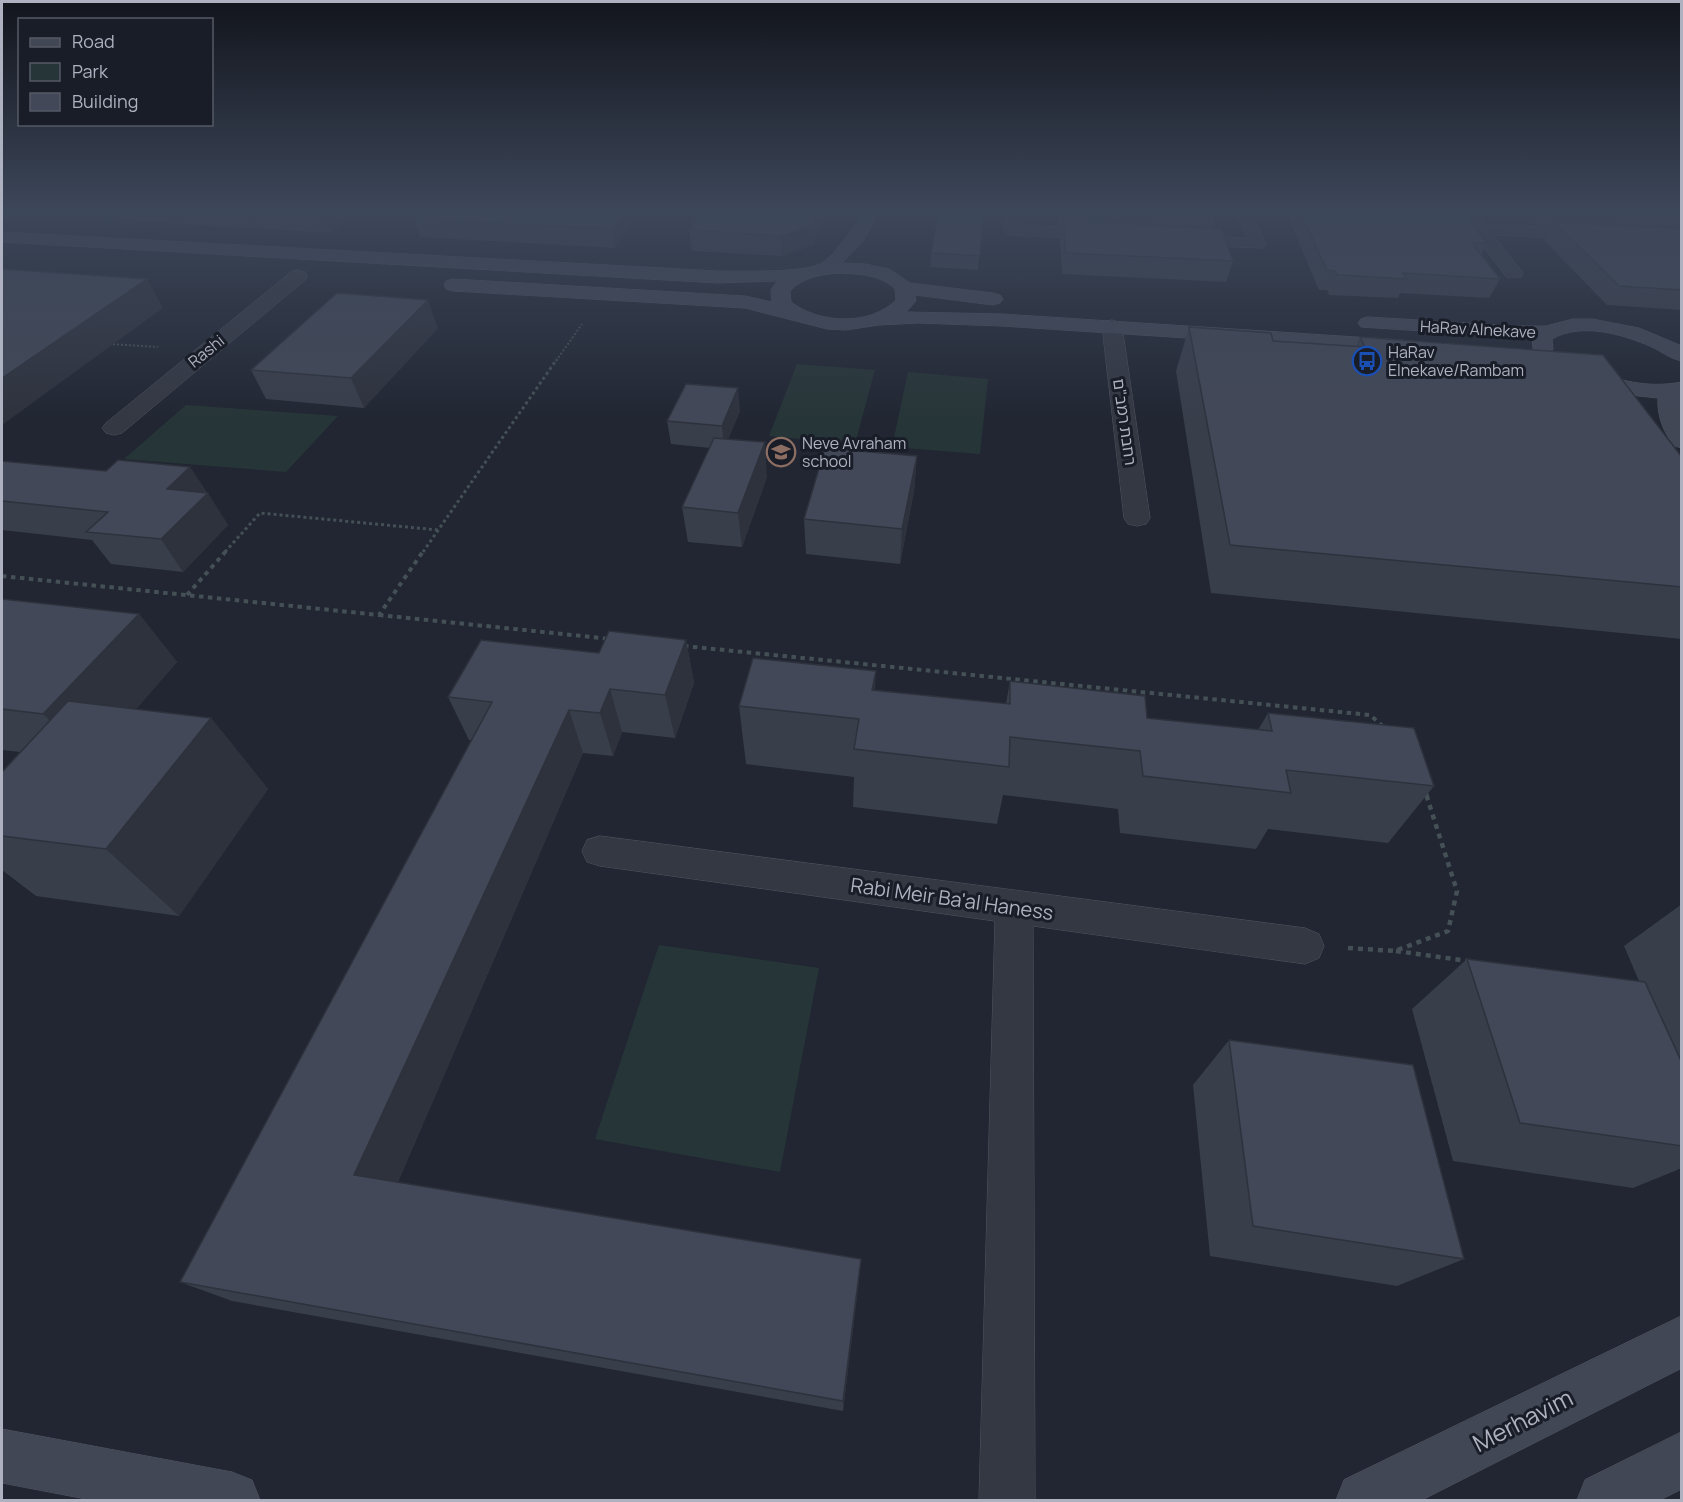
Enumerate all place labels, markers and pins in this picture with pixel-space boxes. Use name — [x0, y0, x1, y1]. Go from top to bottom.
place label: HaRav Elnekave/Rambam — [1388, 341, 1524, 381]
bus stop icon: HaRav Elnekave/Rambam — [1351, 345, 1383, 377]
place label: Neve Avraham school — [802, 432, 906, 472]
school or university icon: Neve Avraham school — [765, 436, 797, 468]

